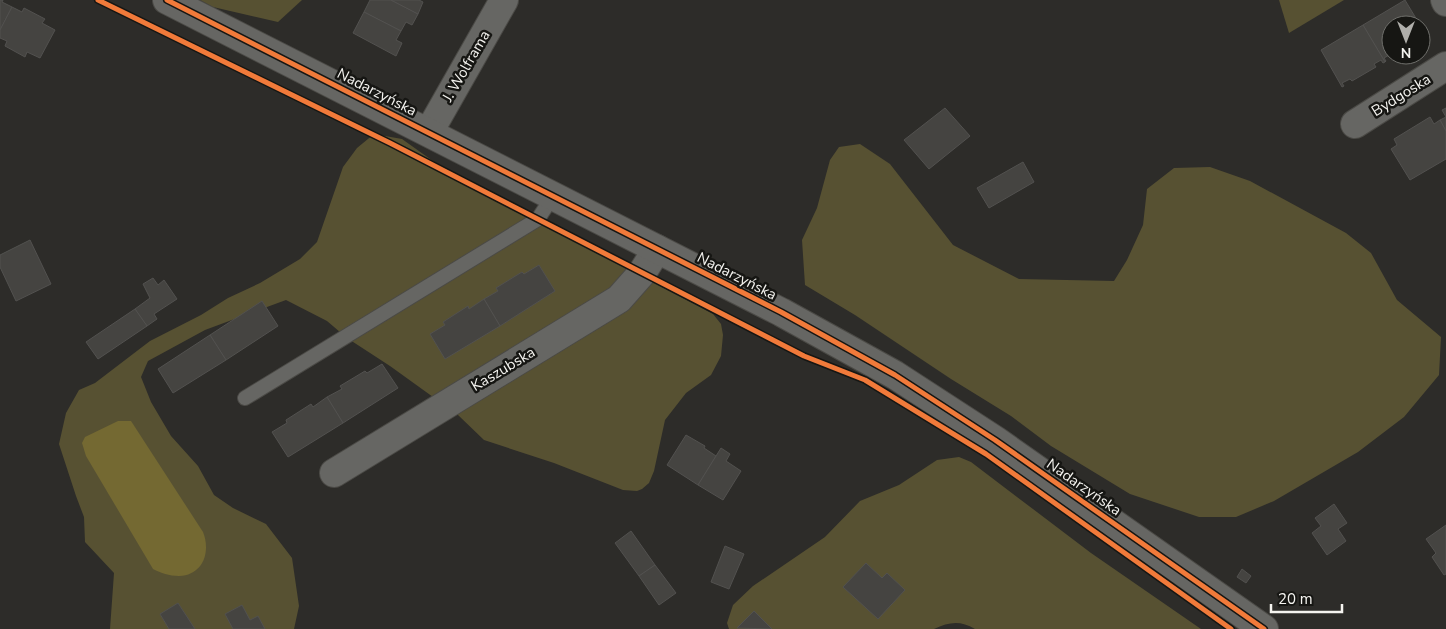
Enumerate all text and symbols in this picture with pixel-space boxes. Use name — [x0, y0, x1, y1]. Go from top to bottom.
north arrow — [1381, 15, 1431, 65]
street label: J. Wolframa — [437, 27, 494, 106]
text: N — [1401, 43, 1411, 62]
street label: Nadarzyńska — [334, 63, 420, 121]
street label: Bydgoska — [1368, 69, 1434, 121]
street label: Nadarzyńska — [694, 247, 780, 305]
street label: Kaszubska — [467, 342, 539, 396]
street label: Nadarzyńska — [1043, 454, 1125, 520]
scale bar — [1271, 582, 1342, 614]
text: 20 m — [1278, 589, 1313, 609]

